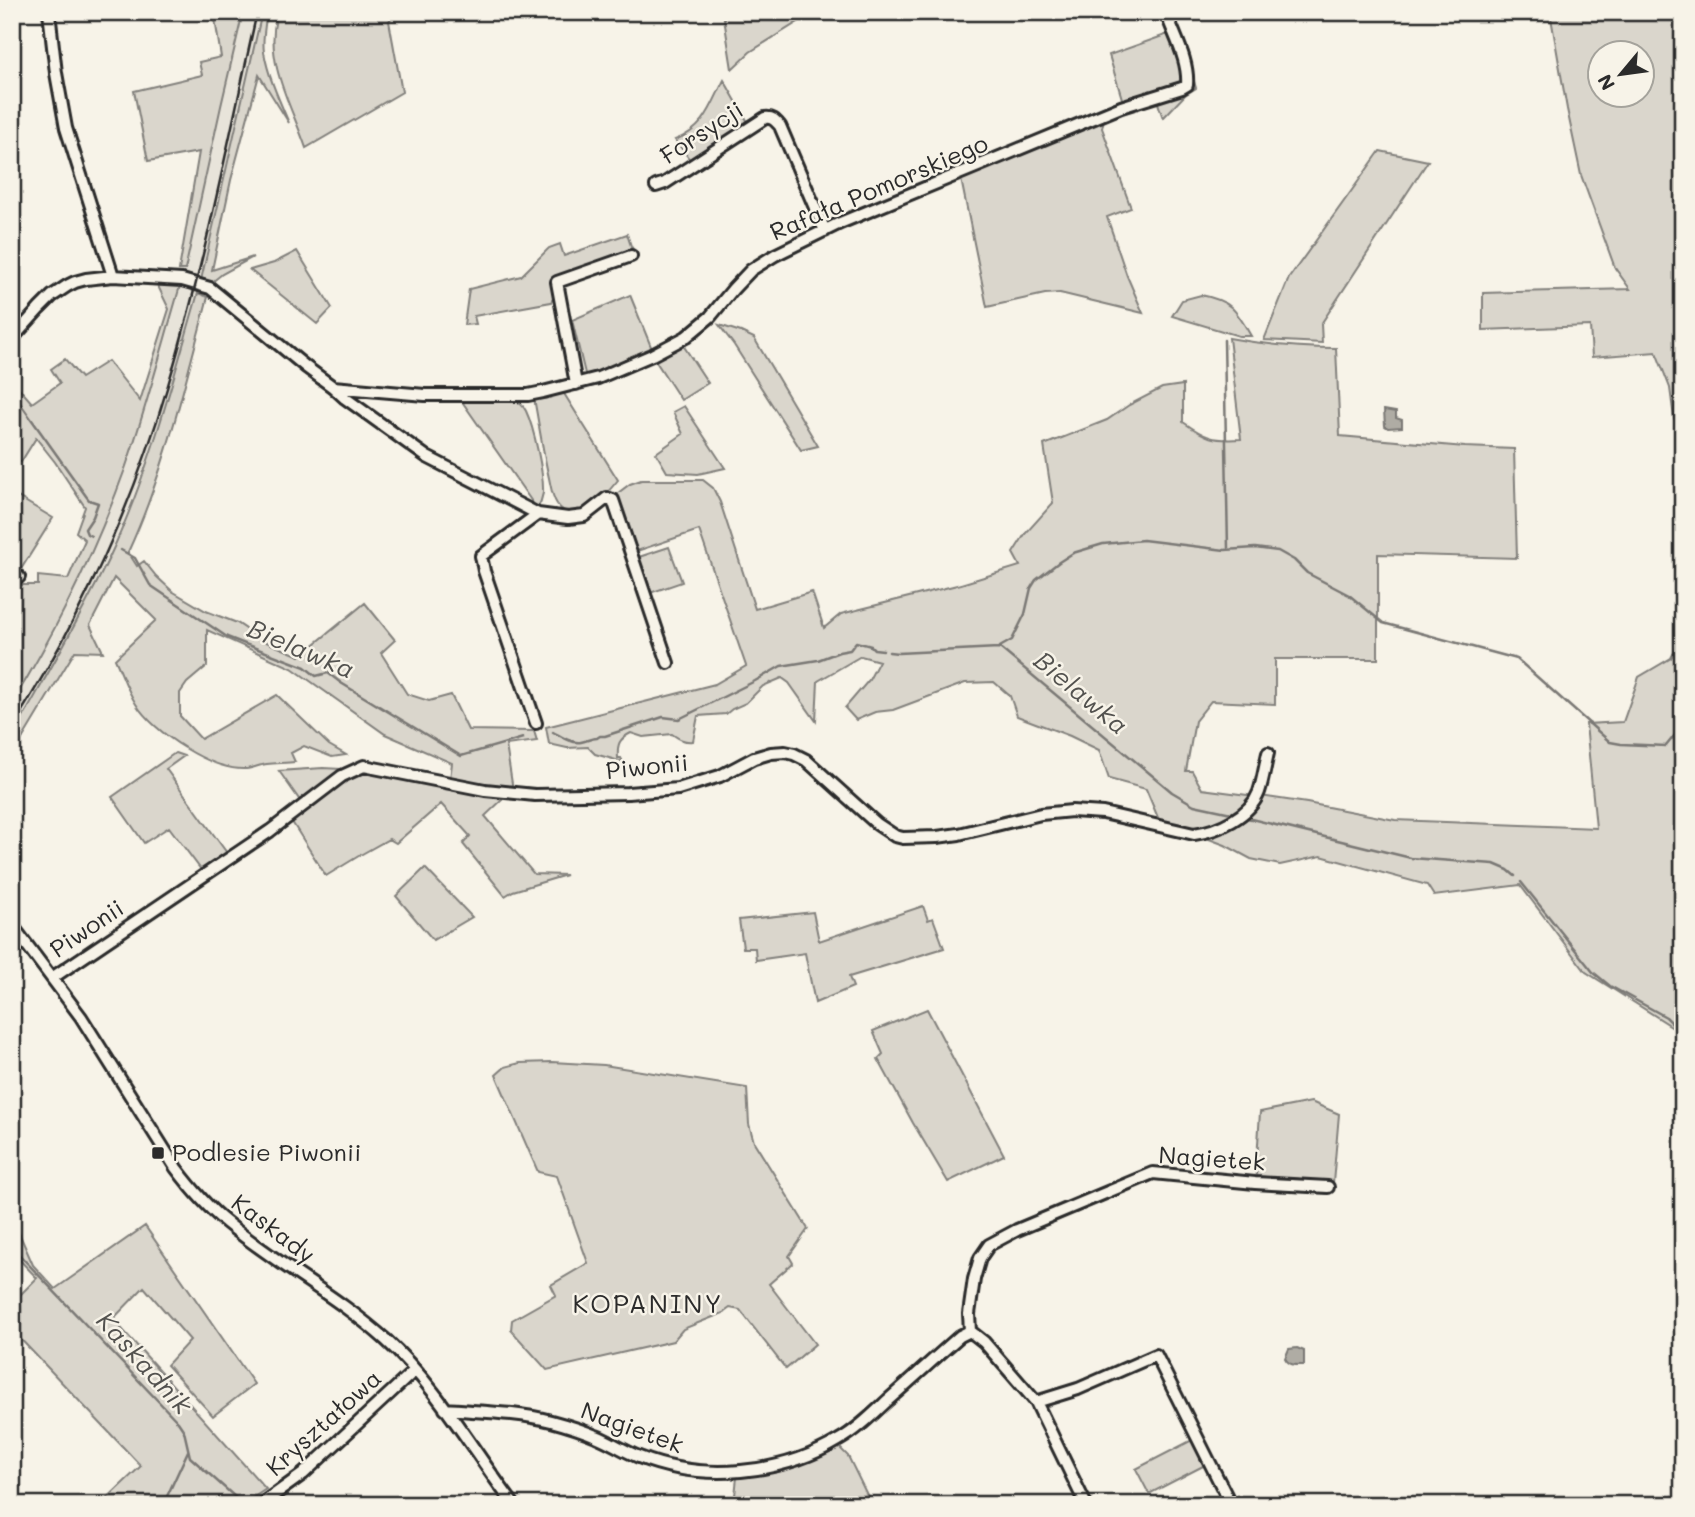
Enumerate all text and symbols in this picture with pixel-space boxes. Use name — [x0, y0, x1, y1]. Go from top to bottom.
north arrow — [1586, 38, 1656, 108]
text: N — [1591, 70, 1620, 95]
street label: Forsycji — [654, 93, 749, 170]
street label: Rafała Pomorskiego — [765, 127, 992, 247]
water label: Bielawka — [243, 610, 360, 686]
water label: Bielawka — [1027, 643, 1136, 742]
street label: Piwonii — [604, 746, 690, 785]
street label: Piwonii — [43, 892, 129, 964]
place label: Podlesie Piwonii — [172, 1136, 361, 1167]
street label: Nagietek — [1158, 1138, 1267, 1177]
marker: Podlesie Piwonii — [150, 1145, 166, 1161]
street label: Kaskady — [226, 1186, 322, 1269]
district label: KOPANINY — [573, 1286, 723, 1320]
water label: Kaskadnik — [90, 1304, 201, 1422]
street label: Kryształowa — [259, 1362, 387, 1482]
street label: Nagietek — [577, 1394, 688, 1459]

